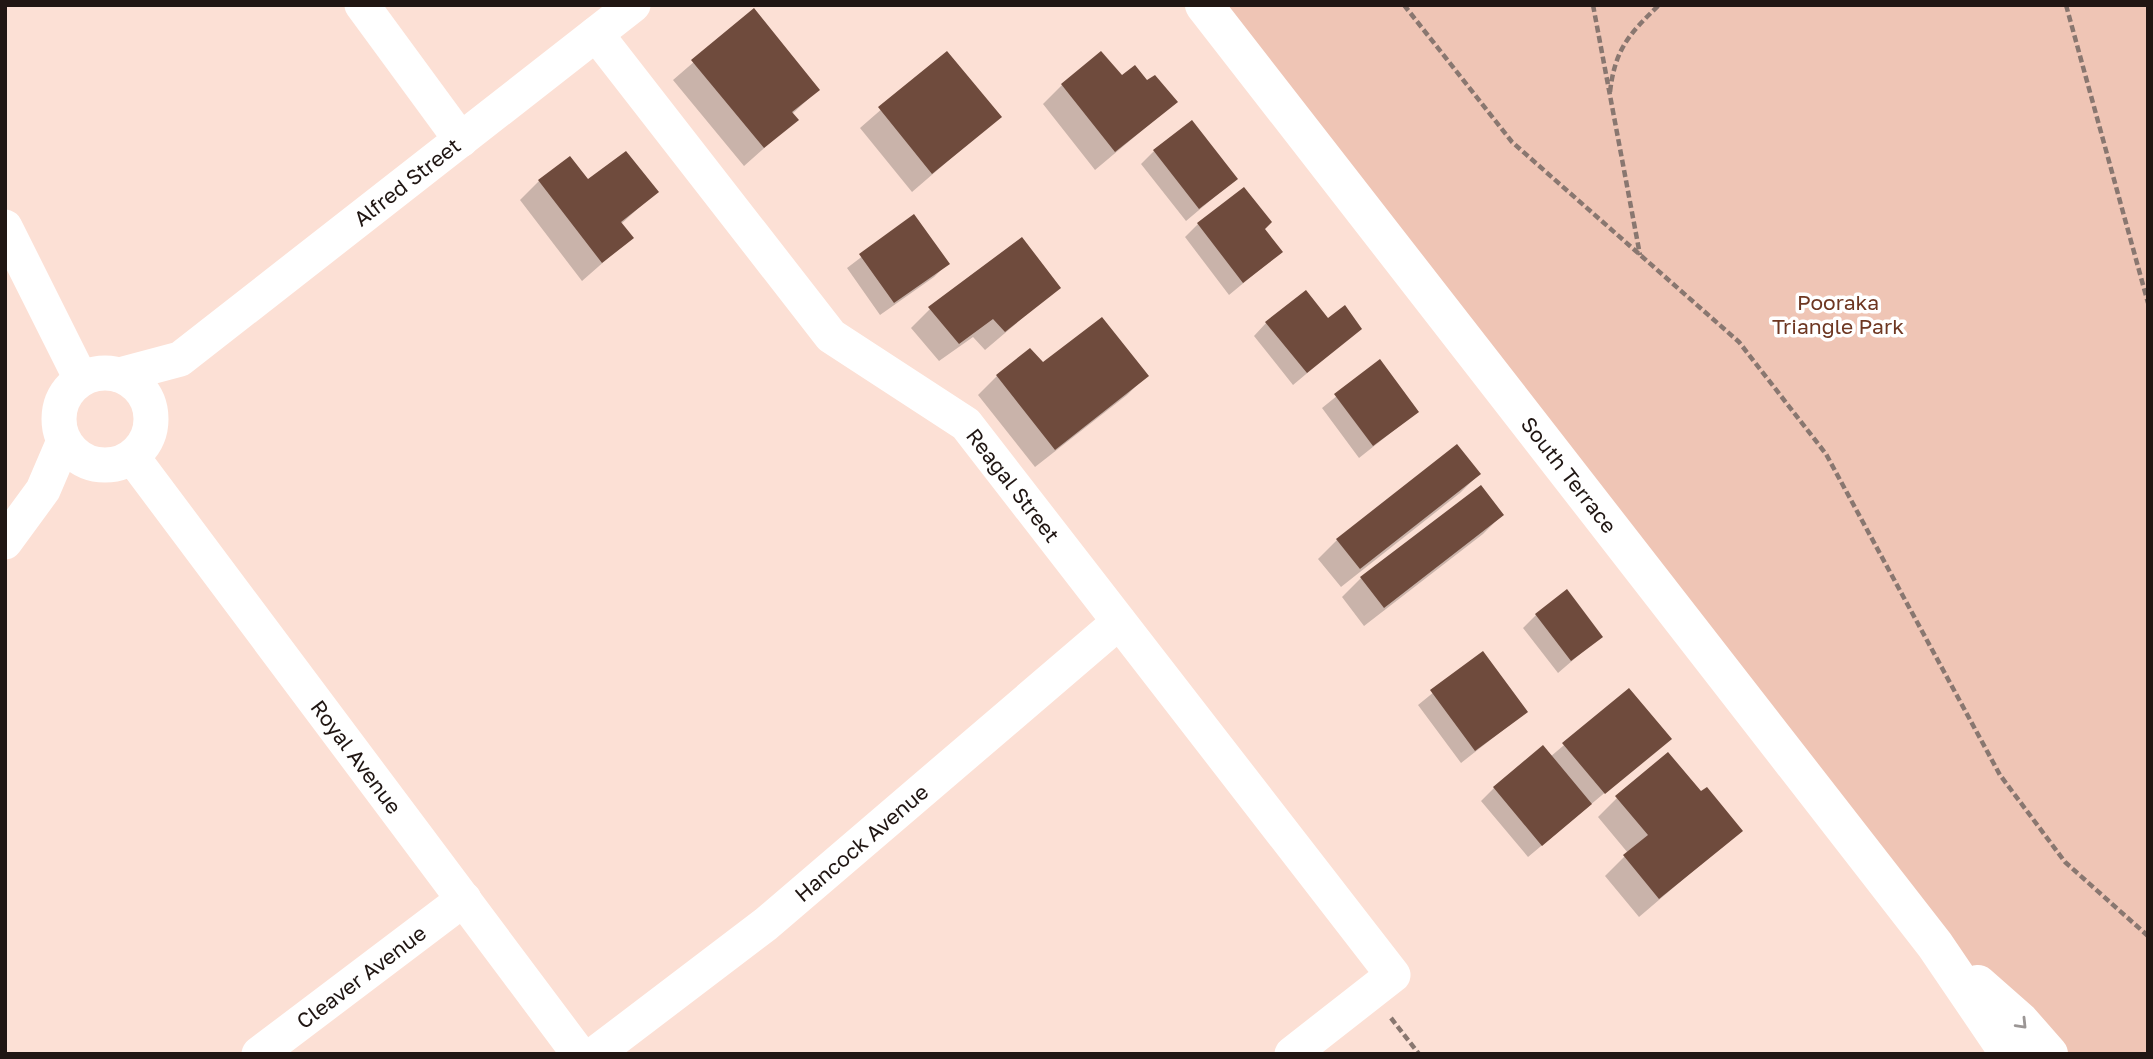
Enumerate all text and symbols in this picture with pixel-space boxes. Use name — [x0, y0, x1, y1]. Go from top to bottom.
street label: Alfred Street — [348, 132, 465, 231]
park label: Pooraka Triangle Park — [1772, 289, 1904, 339]
street label: South Terrace — [1516, 411, 1623, 538]
street label: Reagal Street — [961, 423, 1066, 547]
street label: Royal Avenue — [305, 695, 407, 819]
street label: Hancock Avenue — [789, 778, 933, 907]
street label: Cleaver Avenue — [291, 920, 431, 1034]
one-way arrow — [2013, 1016, 2026, 1029]

